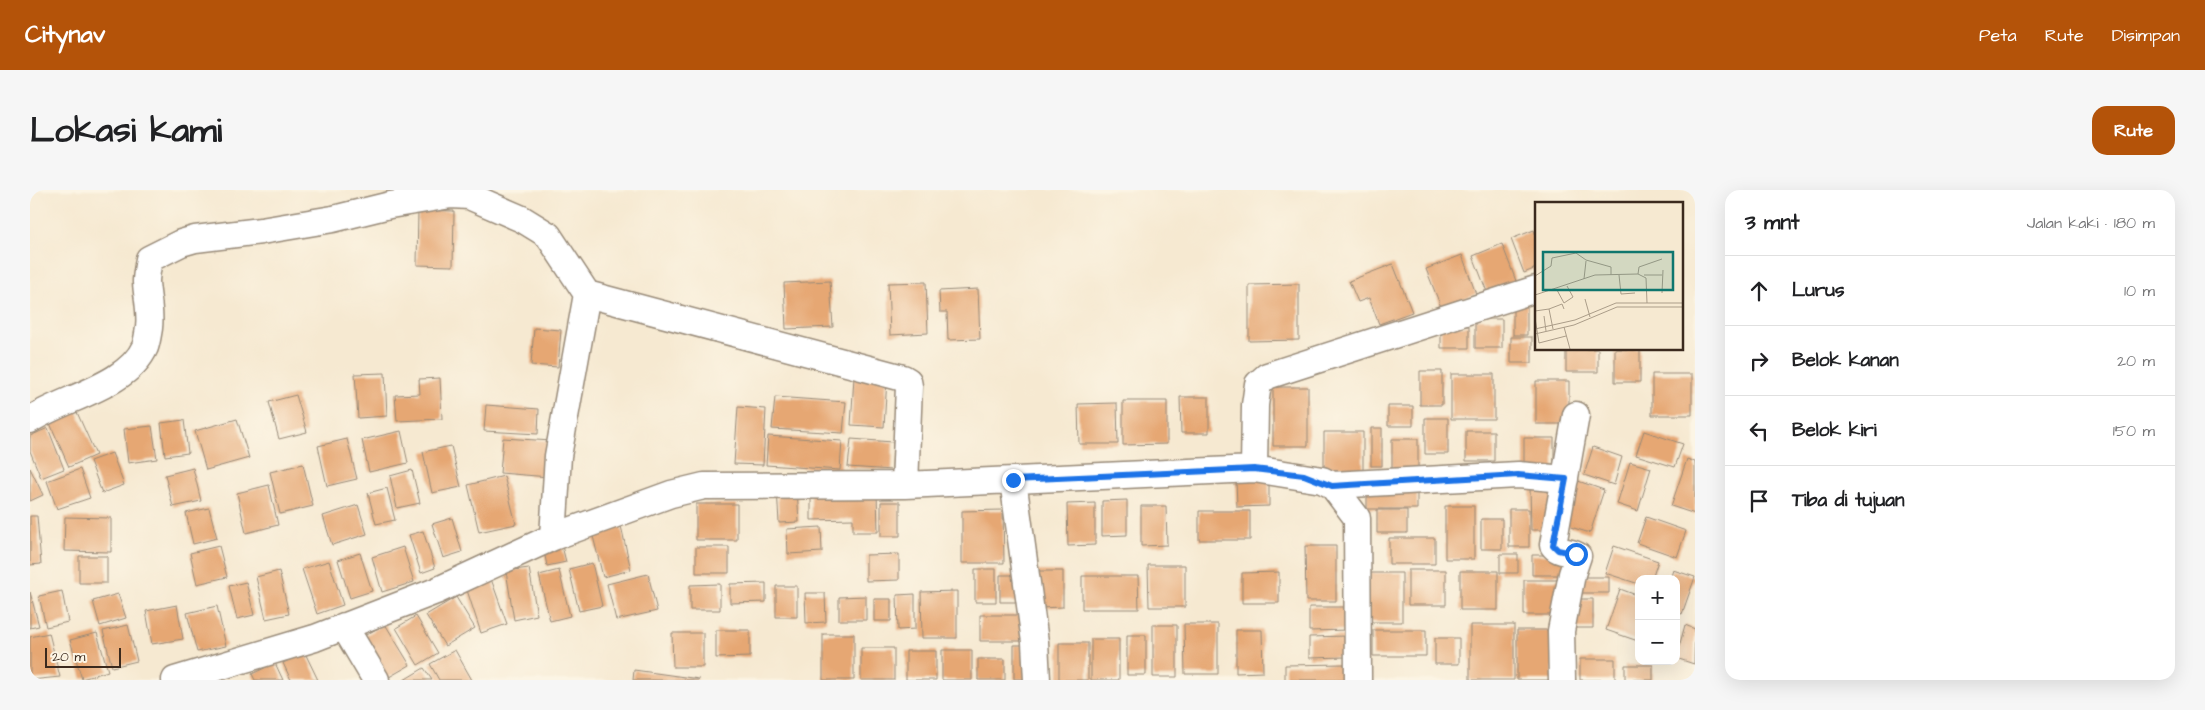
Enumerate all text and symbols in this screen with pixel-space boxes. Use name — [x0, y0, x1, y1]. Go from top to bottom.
text: Citynav — [25, 18, 105, 52]
text: Peta — [1979, 23, 2017, 48]
text: Rute — [2045, 23, 2084, 48]
text: Disimpan — [2112, 23, 2180, 48]
text: Lokasi kami — [30, 106, 222, 155]
button: Rute — [2092, 106, 2175, 155]
inset map — [1535, 202, 1682, 350]
text: 3 mnt — [1745, 208, 1799, 237]
text: Jalan kaki · 180 m — [2027, 212, 2155, 234]
icon: ahead — [1745, 277, 1773, 305]
text: Lurus — [1792, 277, 1844, 304]
text: 10 m — [2124, 280, 2155, 302]
icon: right — [1745, 347, 1773, 375]
text: Belok kanan — [1792, 347, 1899, 374]
text: 20 m — [2117, 350, 2155, 372]
icon: left — [1745, 417, 1773, 445]
text: Belok kiri — [1792, 417, 1877, 444]
text: 150 m — [2113, 420, 2155, 442]
route end — [1002, 469, 1025, 492]
icon: arrive — [1745, 487, 1773, 515]
text: Tiba di tujuan — [1792, 487, 1904, 514]
route start — [1565, 543, 1588, 566]
map controls — [1635, 575, 1680, 665]
button: + — [1635, 575, 1680, 620]
button: − — [1635, 620, 1680, 665]
scale bar — [45, 645, 121, 668]
text: 20 m — [52, 647, 85, 667]

